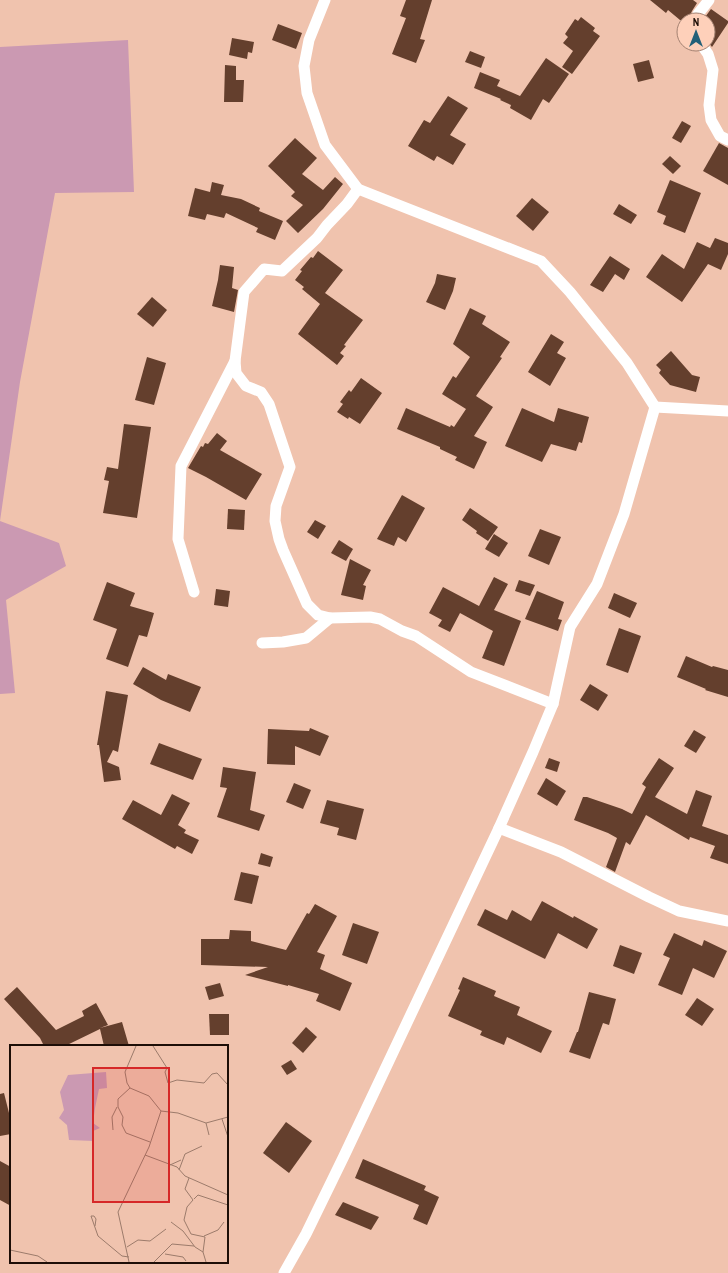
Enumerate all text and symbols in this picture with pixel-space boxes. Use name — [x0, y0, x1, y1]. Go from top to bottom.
north arrow — [676, 12, 716, 52]
text: N — [693, 15, 699, 29]
inset map — [10, 1045, 228, 1263]

